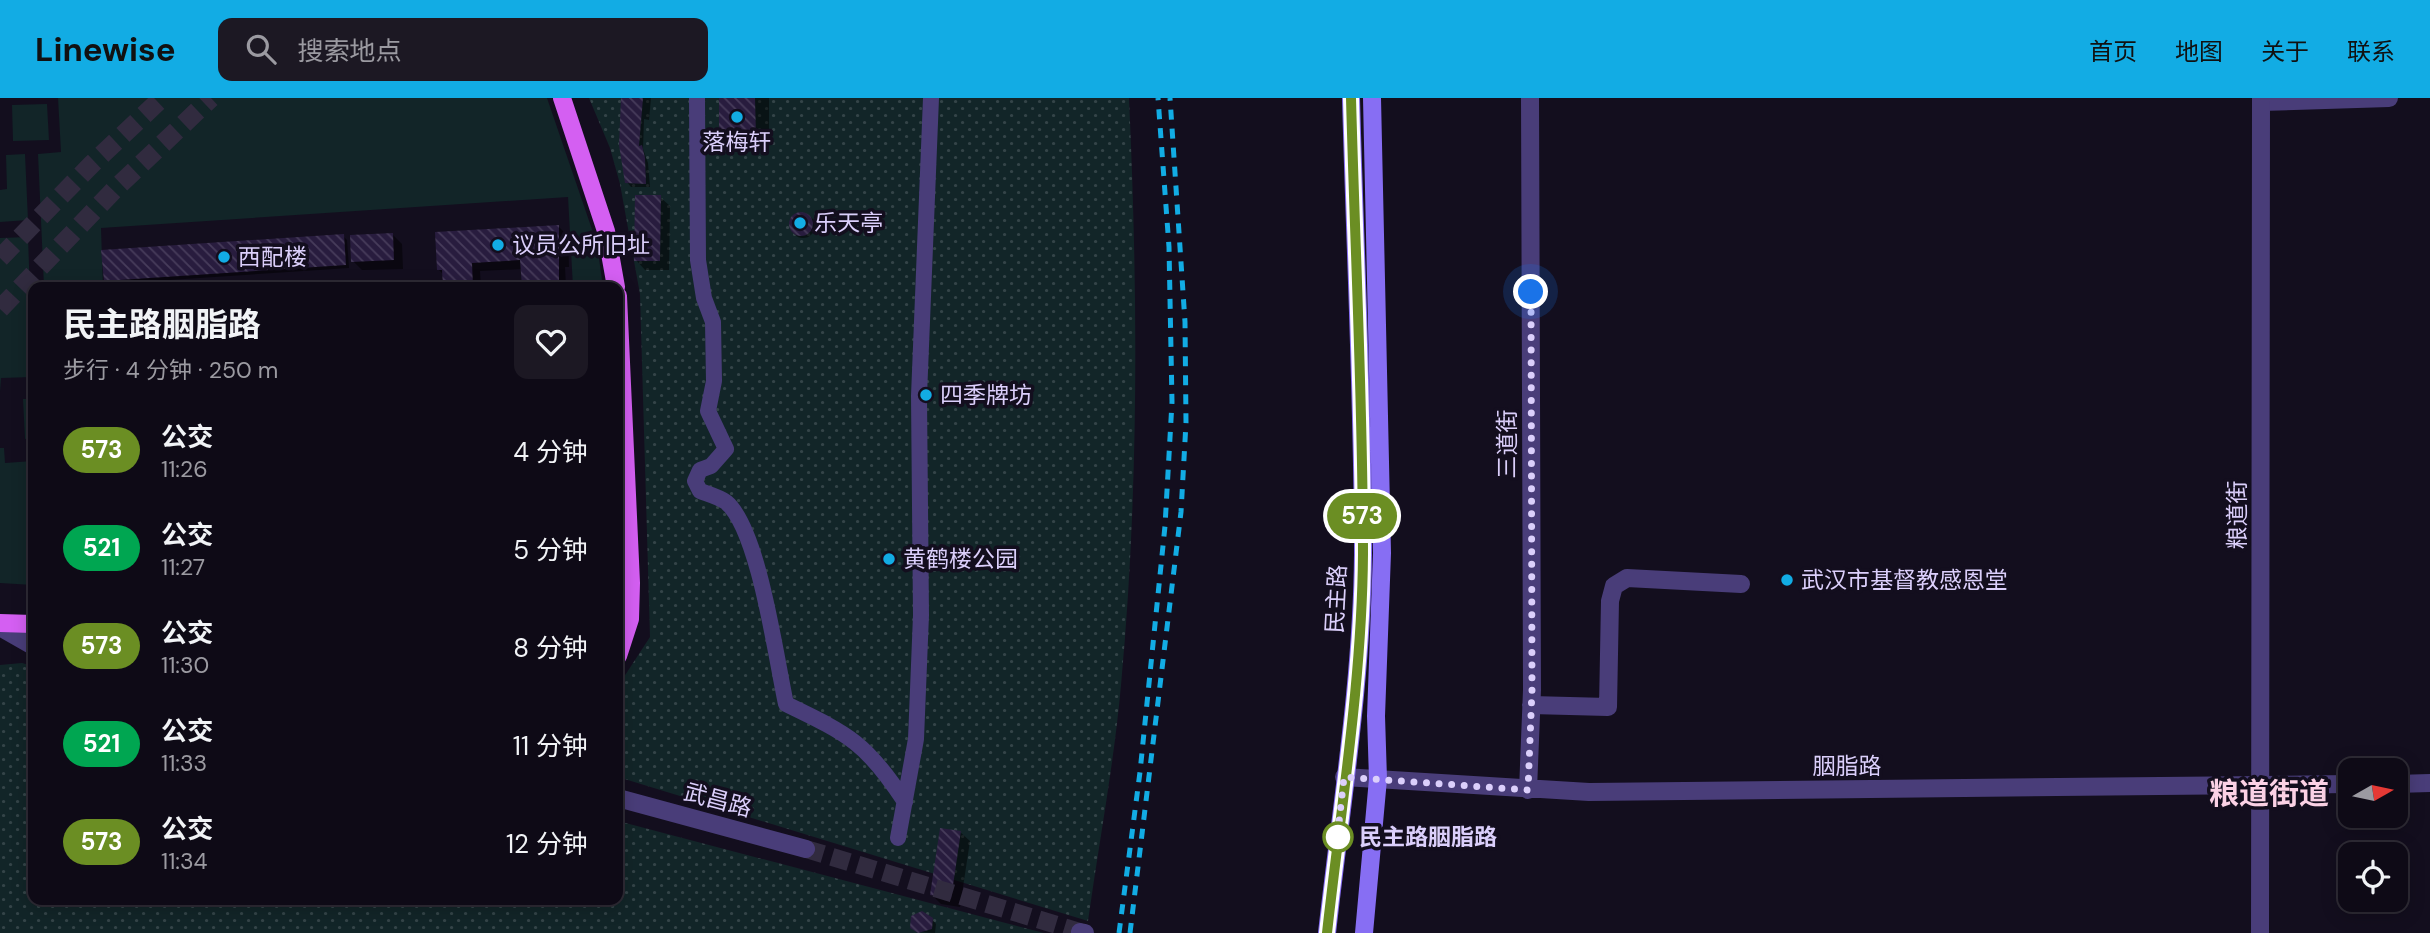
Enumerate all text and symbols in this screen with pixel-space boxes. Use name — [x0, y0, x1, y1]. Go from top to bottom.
search box — [218, 18, 708, 81]
text: Linewise — [35, 28, 176, 71]
icon: search — [242, 30, 280, 68]
text: 搜索地点 — [298, 34, 402, 68]
text: 首页 — [2089, 36, 2137, 67]
text: 地图 — [2175, 36, 2223, 67]
text: 关于 — [2261, 36, 2309, 67]
text: 联系 — [2347, 36, 2395, 67]
marker: 落梅轩 — [729, 109, 745, 125]
place label: 落梅轩 — [703, 127, 772, 157]
place label: 乐天亭 — [814, 208, 883, 238]
marker: 乐天亭 — [792, 215, 808, 231]
place label: 议员公所旧址 — [512, 230, 650, 260]
marker: 议员公所旧址 — [490, 237, 506, 253]
place label: 西配楼 — [238, 242, 307, 272]
marker: 西配楼 — [216, 249, 232, 265]
your location — [1513, 274, 1548, 309]
text: 民主路胭脂路 — [63, 303, 261, 346]
button: heart — [514, 305, 588, 379]
text: 步行 · 4 分钟 · 250 m — [63, 355, 278, 385]
place label: 四季牌坊 — [940, 380, 1032, 410]
marker: 四季牌坊 — [918, 387, 934, 403]
street label: 三道街 — [1492, 410, 1522, 479]
text: 公交 — [161, 420, 213, 454]
text: 573 — [81, 434, 122, 465]
text: 4 分钟 — [513, 435, 588, 469]
text: 11:26 — [161, 454, 208, 484]
street label: 粮道街 — [2222, 481, 2252, 550]
line badge: 573 — [1322, 493, 1402, 539]
text: 573 — [1341, 500, 1383, 531]
text: 公交 — [161, 518, 213, 552]
text: 521 — [83, 532, 120, 563]
text: 5 分钟 — [513, 533, 588, 567]
place label: 黄鹤楼公园 — [903, 544, 1018, 574]
marker: 黄鹤楼公园 — [881, 551, 897, 567]
text: 11:27 — [161, 552, 205, 582]
street label: 民主路 — [1319, 564, 1353, 634]
place label: 武汉市基督教感恩堂 — [1801, 565, 2008, 595]
marker: 武汉市基督教感恩堂 — [1779, 572, 1795, 588]
text: 公交 — [161, 616, 213, 650]
text: 573 — [81, 630, 122, 661]
text: 8 分钟 — [513, 631, 588, 665]
text: 11:30 — [161, 650, 209, 680]
text: 公交 — [161, 714, 213, 748]
text: 521 — [83, 728, 120, 759]
text: 11 分钟 — [513, 729, 588, 763]
text: 11:33 — [161, 748, 207, 778]
street label: 胭脂路 — [1813, 751, 1882, 781]
north arrow — [2338, 758, 2408, 828]
map controls — [2338, 758, 2408, 912]
district label: 粮道街道 — [2209, 774, 2329, 813]
street label: 武昌路 — [681, 777, 755, 823]
text: 公交 — [161, 812, 213, 846]
marker: 民主路胭脂路 — [1323, 822, 1353, 852]
place label: 民主路胭脂路 — [1359, 822, 1497, 852]
text: 573 — [81, 826, 122, 857]
text: 12 分钟 — [506, 827, 588, 861]
button: locate — [2338, 842, 2408, 912]
text: 11:34 — [161, 846, 208, 876]

